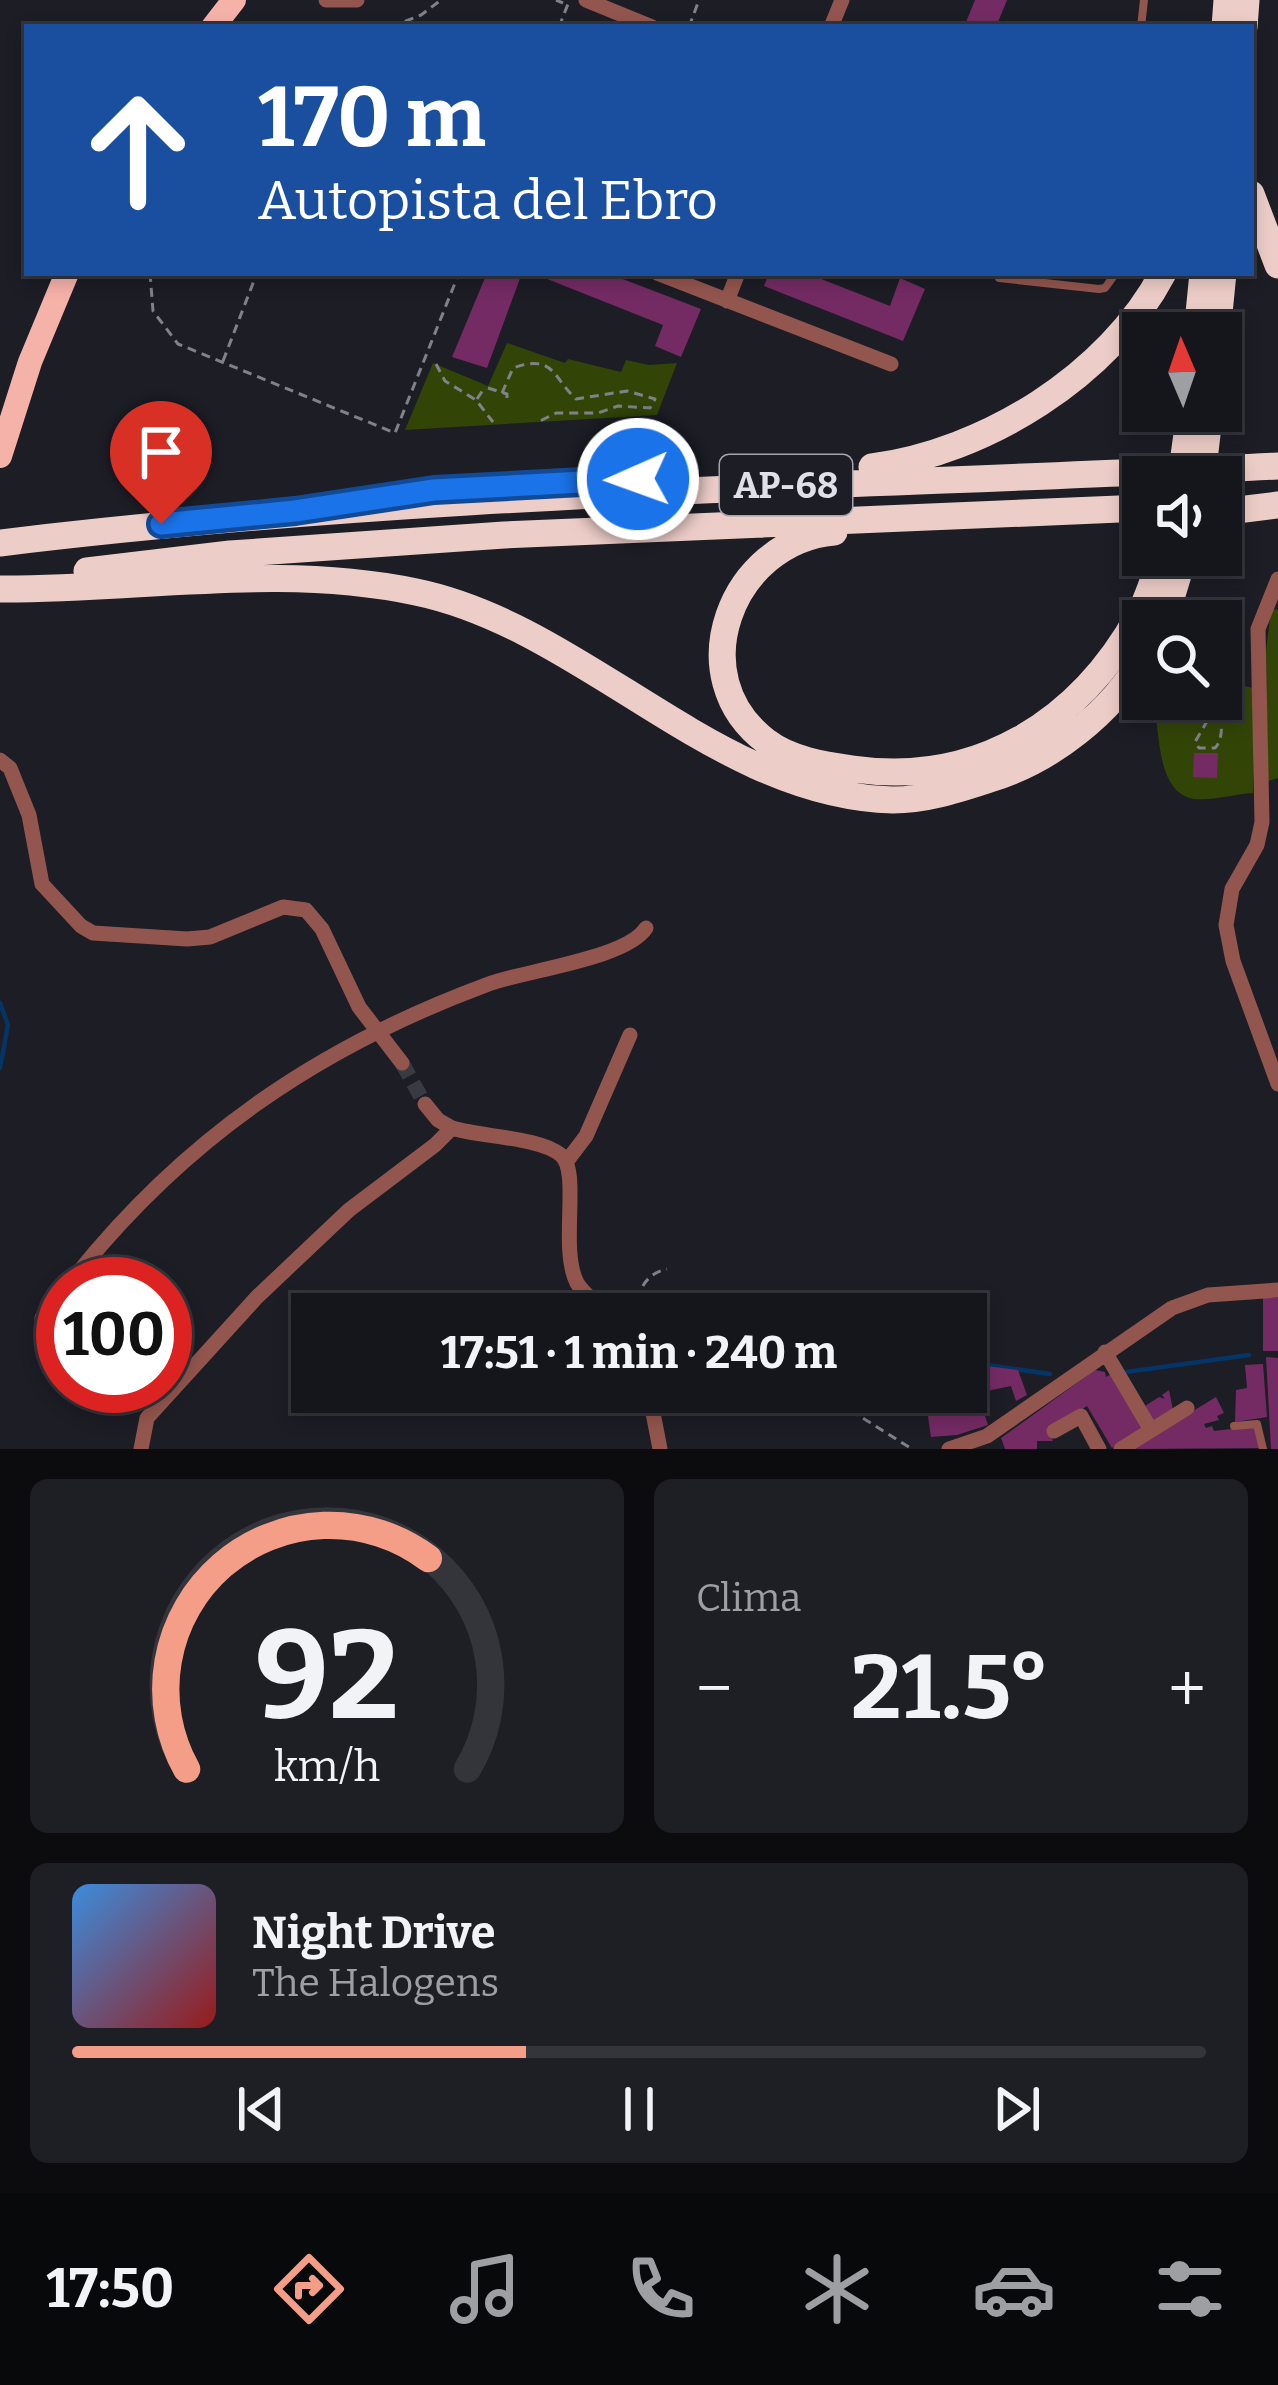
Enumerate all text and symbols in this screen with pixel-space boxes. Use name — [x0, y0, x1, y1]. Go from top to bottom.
text: 170 m — [258, 67, 486, 168]
icon: ahead — [60, 72, 216, 228]
text: Autopista del Ebro — [258, 169, 718, 233]
north arrow — [1122, 312, 1242, 432]
map controls — [1122, 312, 1242, 720]
pin — [110, 401, 212, 524]
position arrow — [575, 416, 701, 542]
icon: arrive — [128, 419, 194, 485]
road number: AP-68 — [720, 455, 852, 515]
button: sound — [1122, 456, 1242, 576]
button: search — [1122, 600, 1242, 720]
speed limit sign: 100 — [36, 1257, 192, 1413]
text: 17:51 · 1 min · 240 m — [441, 1326, 837, 1380]
text: Clima — [696, 1575, 801, 1621]
text: 92 — [255, 1601, 399, 1751]
text: 21.5° — [851, 1634, 1050, 1742]
text: − — [696, 1649, 732, 1728]
text: + — [1168, 1649, 1206, 1728]
text: km/h — [274, 1741, 380, 1792]
text: Night Drive — [252, 1906, 495, 1960]
text: The Halogens — [252, 1960, 499, 2006]
icon: previous — [228, 2076, 294, 2142]
icon: pause — [606, 2076, 672, 2142]
icon: next — [984, 2076, 1050, 2142]
icon: directions — [267, 2247, 351, 2331]
icon: music — [443, 2247, 527, 2331]
icon: phone — [619, 2247, 703, 2331]
icon: climate — [795, 2247, 879, 2331]
icon: car — [972, 2247, 1056, 2331]
icon: filters — [1148, 2247, 1232, 2331]
text: 17:50 — [46, 2257, 174, 2321]

